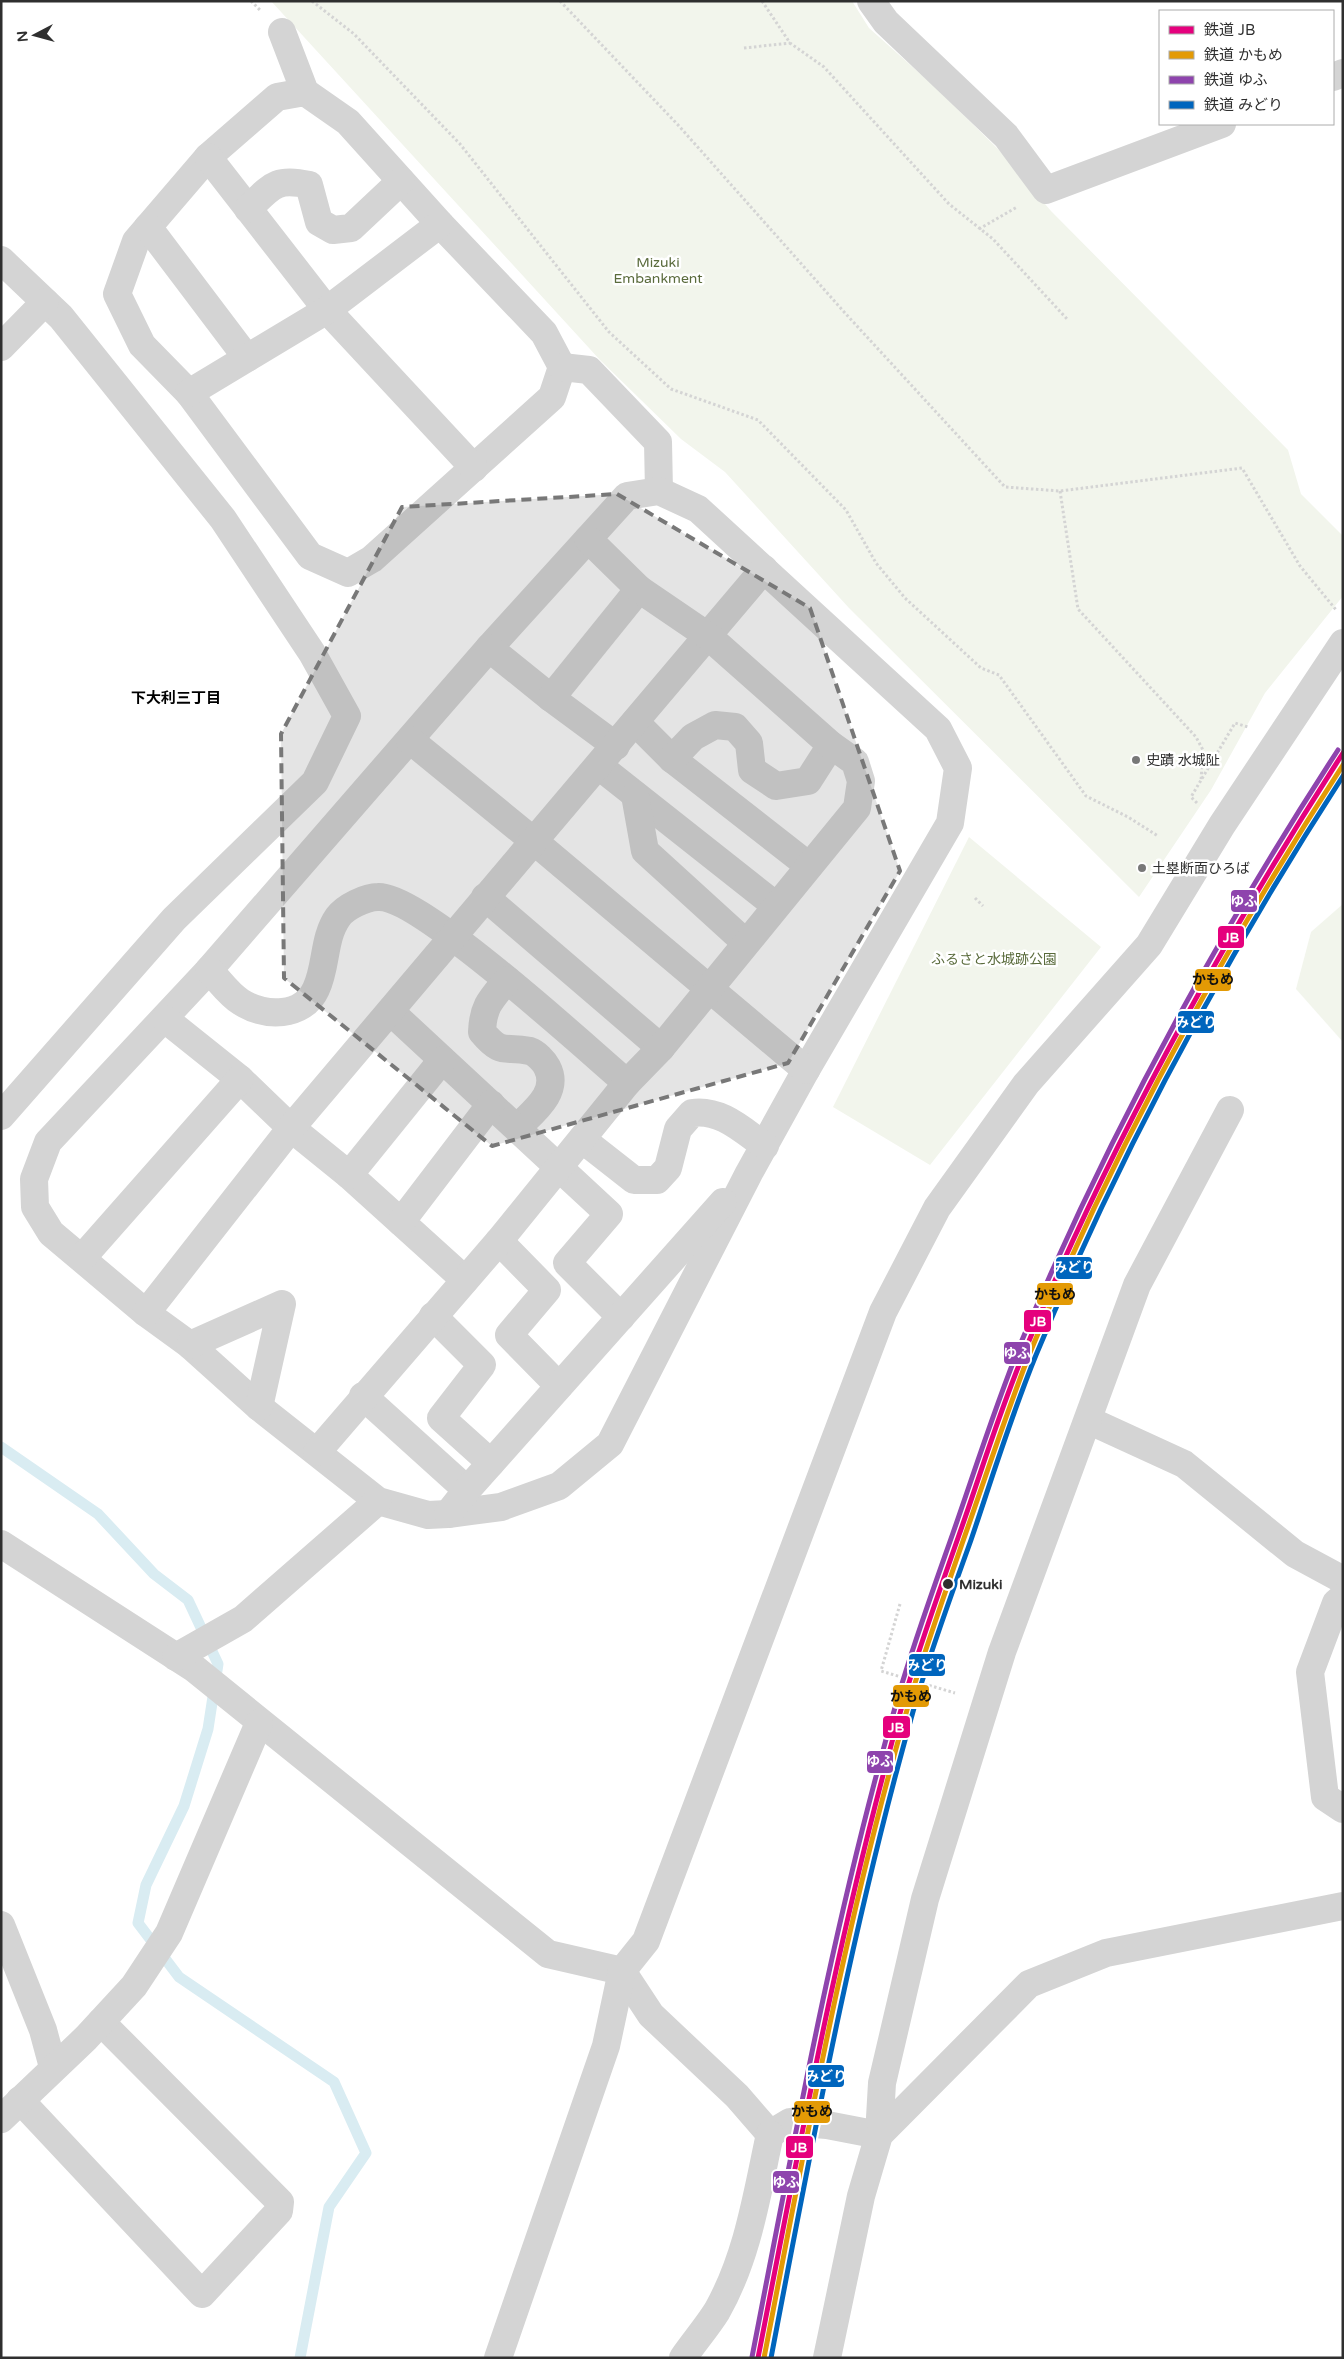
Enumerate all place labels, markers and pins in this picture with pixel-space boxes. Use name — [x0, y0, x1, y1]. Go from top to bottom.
place label: 史蹟 水城阯 — [1146, 752, 1220, 769]
marker: 史蹟 水城阯 — [1130, 754, 1142, 766]
place label: 土塁断面ひろば — [1152, 860, 1250, 877]
marker: 土塁断面ひろば — [1136, 862, 1148, 874]
place label: Mizuki — [959, 1576, 1002, 1593]
marker: Mizuki — [941, 1577, 955, 1591]

